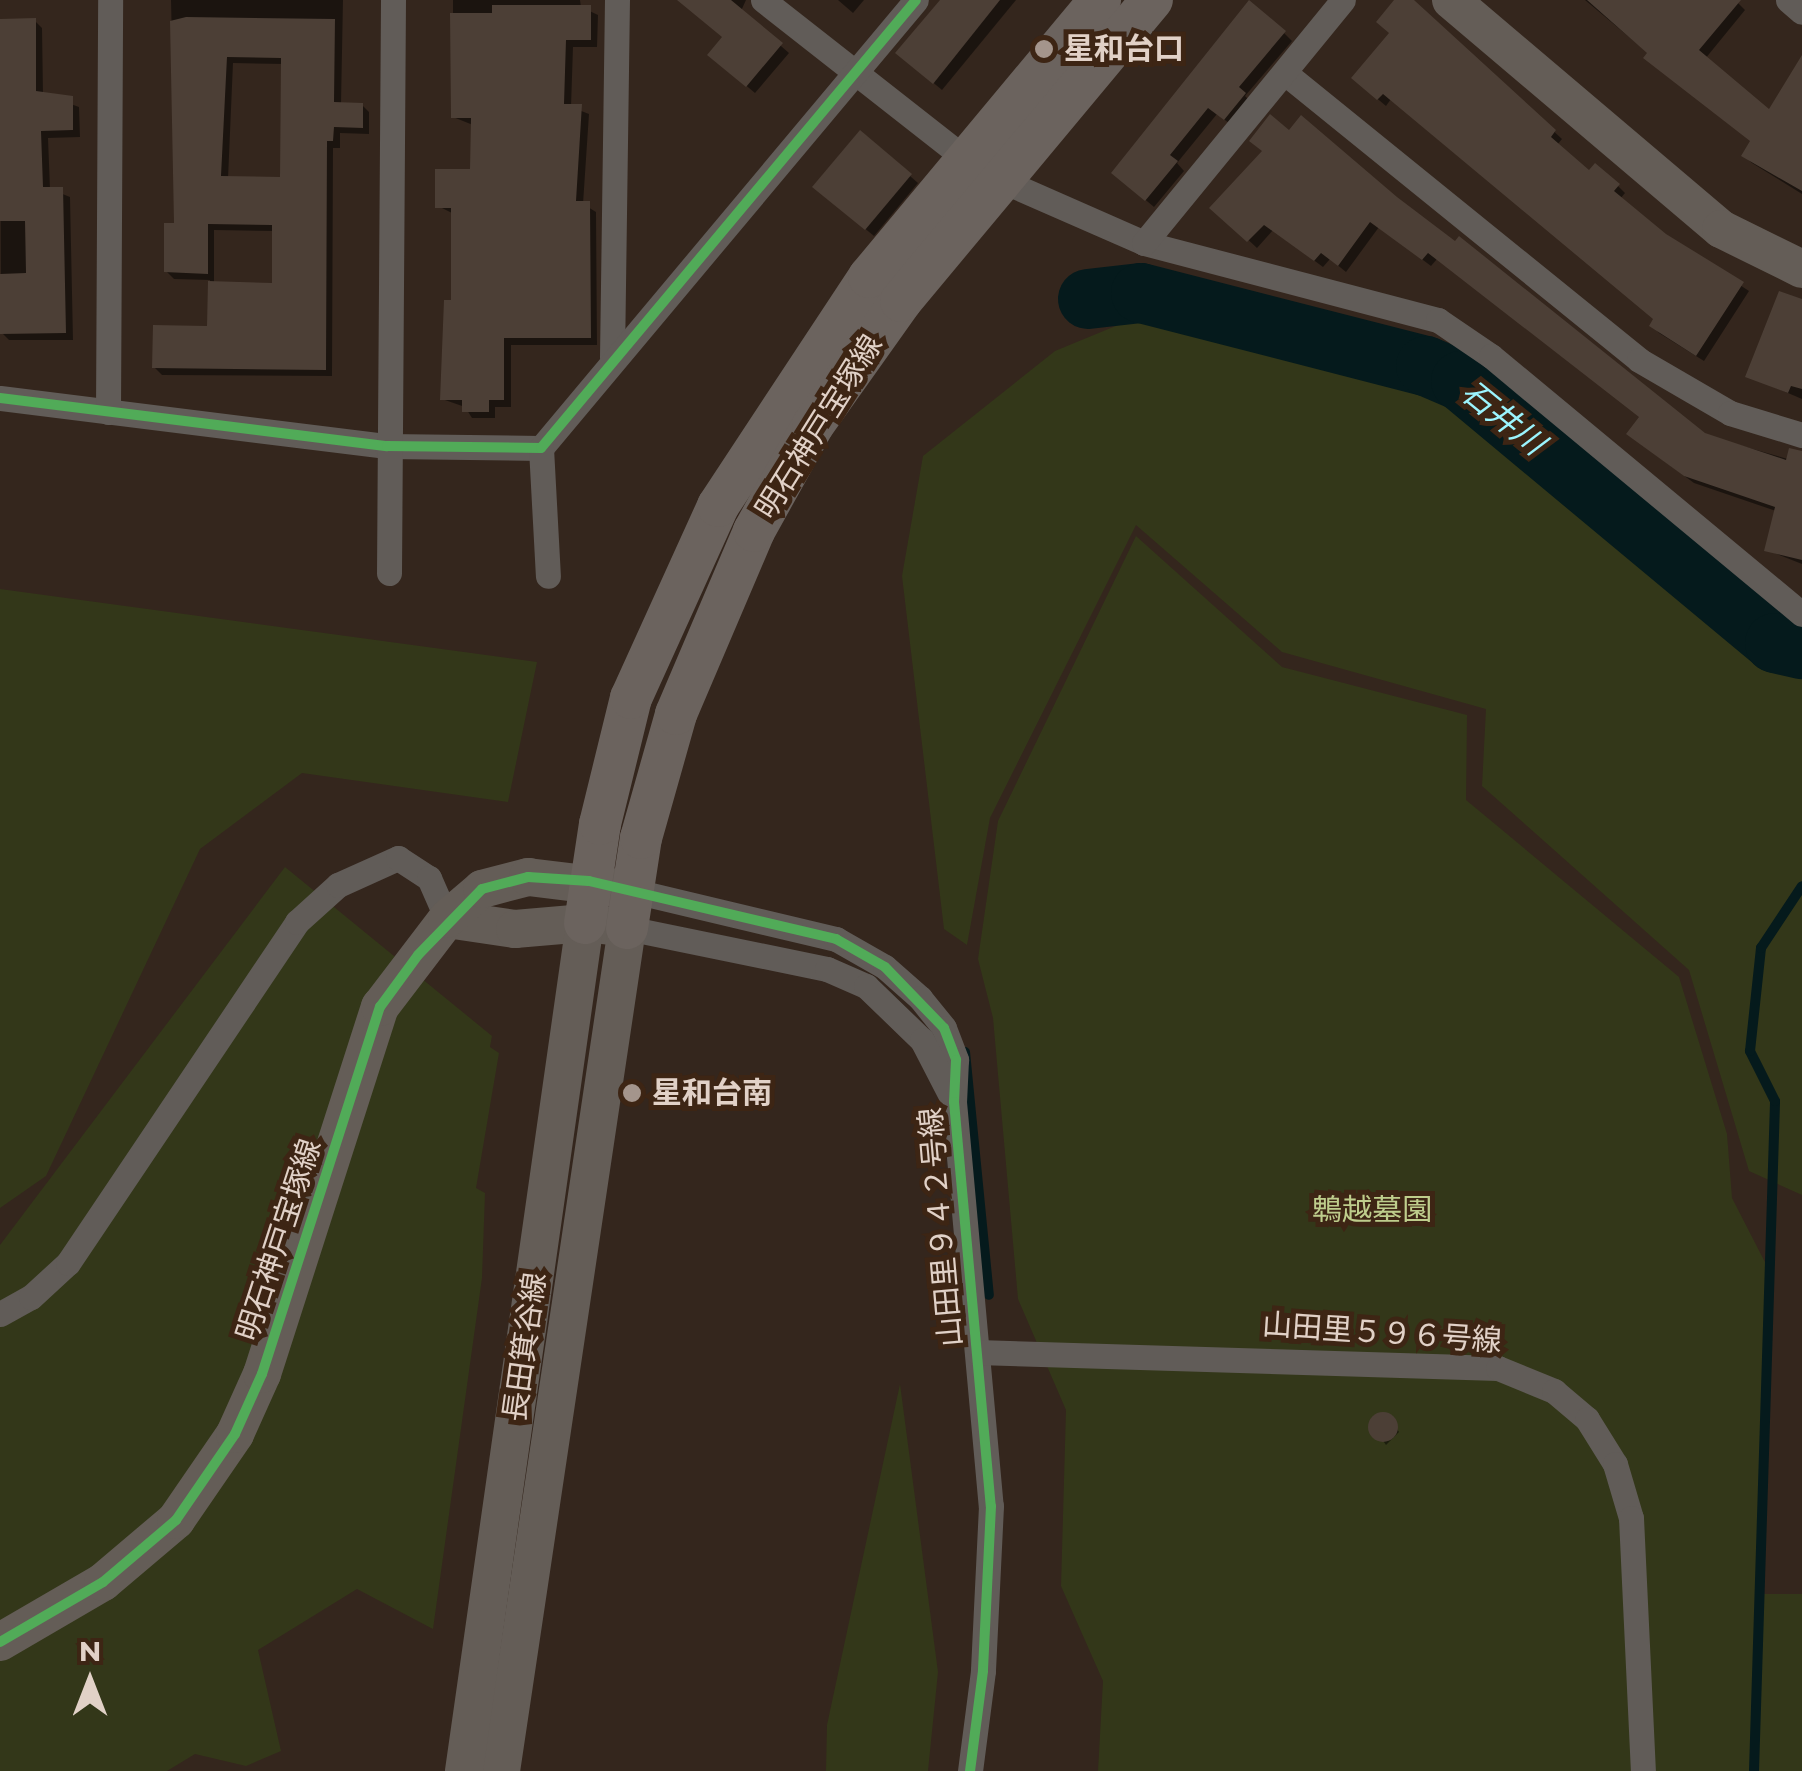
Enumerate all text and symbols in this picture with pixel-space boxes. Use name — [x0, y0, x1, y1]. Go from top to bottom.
place label: 星和台口 — [1064, 31, 1184, 67]
marker: 星和台口 — [1033, 38, 1055, 60]
street label: 明石神戸宝塚線 — [748, 328, 890, 526]
water label: 石井川 — [1454, 373, 1552, 463]
place label: 星和台南 — [652, 1075, 772, 1111]
marker: 星和台南 — [621, 1082, 643, 1104]
street label: 山田里９４２号線 — [913, 1106, 969, 1348]
street label: 明石神戸宝塚線 — [229, 1135, 329, 1345]
park label: 鵯越墓園 — [1312, 1192, 1432, 1228]
street label: 長田箕谷線 — [497, 1270, 553, 1424]
street label: 山田里５９６号線 — [1261, 1307, 1503, 1359]
north arrow — [40, 1631, 140, 1731]
text: N — [79, 1634, 101, 1668]

